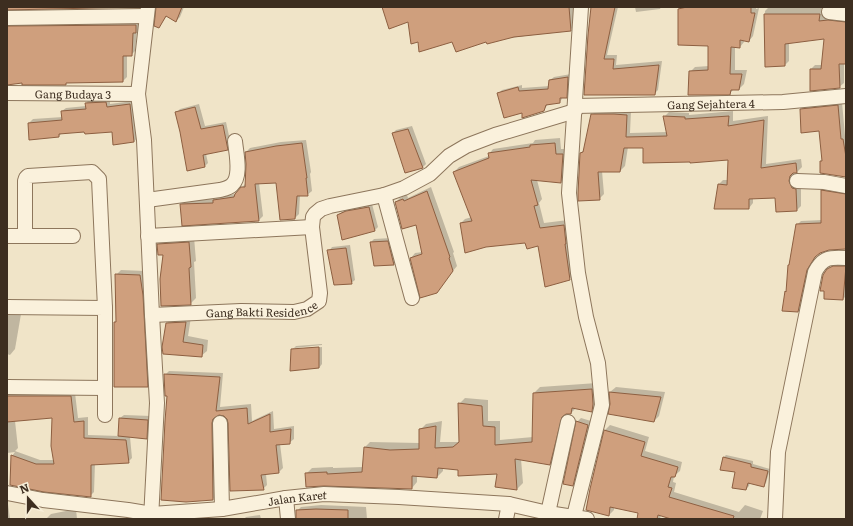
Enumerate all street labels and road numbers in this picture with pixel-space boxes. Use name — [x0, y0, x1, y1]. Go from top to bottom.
street label: Gang Budaya 3 — [35, 85, 111, 102]
street label: Gang Sejahtera 4 — [667, 95, 755, 112]
street label: Gang Bakti Residence — [205, 296, 321, 321]
street label: Jalan Karet — [266, 486, 328, 509]

